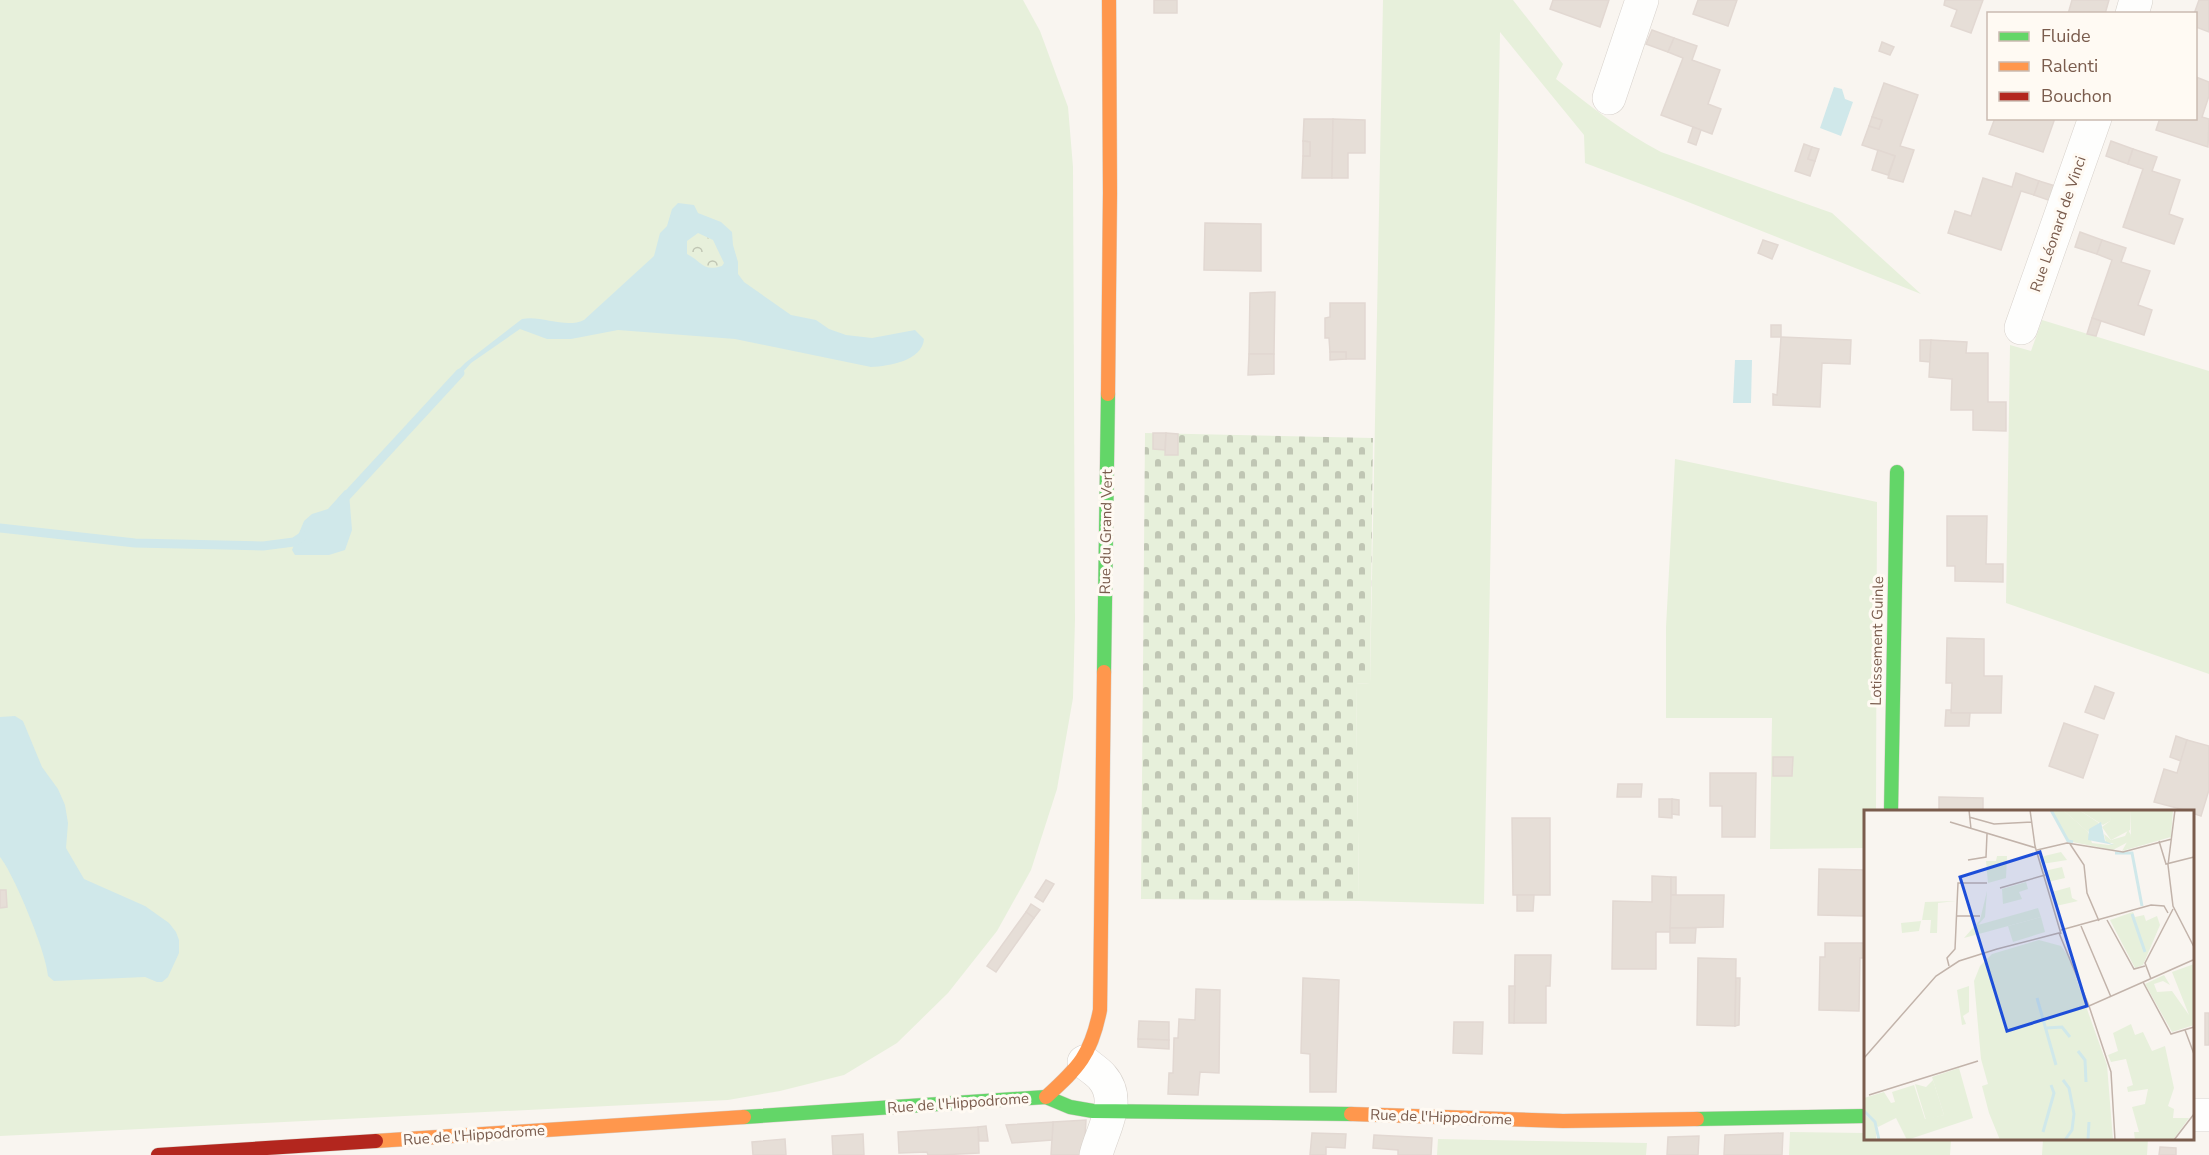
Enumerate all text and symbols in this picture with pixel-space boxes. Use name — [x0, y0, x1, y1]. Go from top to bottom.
legend — [1987, 12, 2197, 120]
text: Fluide — [2041, 24, 2091, 48]
text: Ralenti — [2041, 54, 2098, 78]
text: Bouchon — [2041, 84, 2112, 108]
street label: Rue Léonard de Vinci — [2025, 153, 2091, 295]
street label: Rue du Grand Vert — [1095, 469, 1117, 595]
street label: Lotissement Guinle — [1866, 576, 1888, 706]
inset map — [1864, 810, 2194, 1140]
street label: Rue de l'Hippodrome — [886, 1088, 1030, 1118]
street label: Rue de l'Hippodrome — [1370, 1105, 1512, 1129]
street label: Rue de l'Hippodrome — [402, 1120, 546, 1150]

